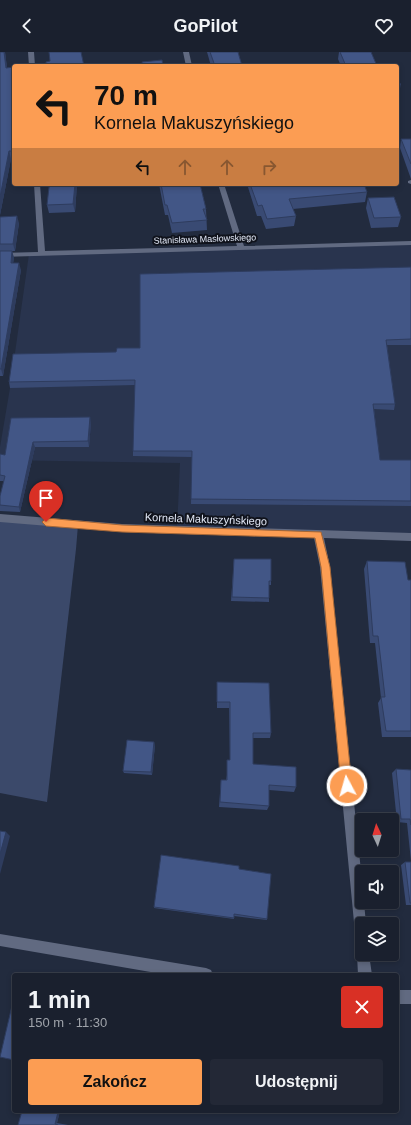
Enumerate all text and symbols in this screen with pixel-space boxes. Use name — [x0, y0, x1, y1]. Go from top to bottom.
icon: back — [16, 15, 38, 37]
icon: heart — [373, 15, 395, 37]
text: GoPilot — [174, 16, 238, 36]
icon: left — [28, 80, 80, 132]
text: 70 m — [94, 80, 158, 111]
text: Kornela Makuszyńskiego — [94, 113, 294, 133]
icon: left — [132, 156, 154, 178]
icon: ahead — [174, 156, 196, 178]
icon: ahead — [216, 156, 238, 178]
icon: right — [258, 156, 280, 178]
street label: Stanisława Masłowskiego — [154, 232, 256, 246]
pin — [29, 481, 63, 522]
icon: arrive — [35, 487, 57, 509]
street label: Kornela Makuszyńskiego — [145, 511, 267, 527]
position arrow — [326, 765, 368, 807]
north arrow — [355, 813, 399, 857]
map controls — [355, 813, 399, 961]
button: sound — [355, 865, 399, 909]
button: layers — [355, 917, 399, 961]
text: 1 min — [28, 986, 91, 1013]
button: close — [341, 986, 383, 1028]
text: 150 m · 11:30 — [28, 1015, 107, 1030]
button: Zakończ — [28, 1059, 202, 1105]
button: Udostępnij — [210, 1059, 383, 1105]

